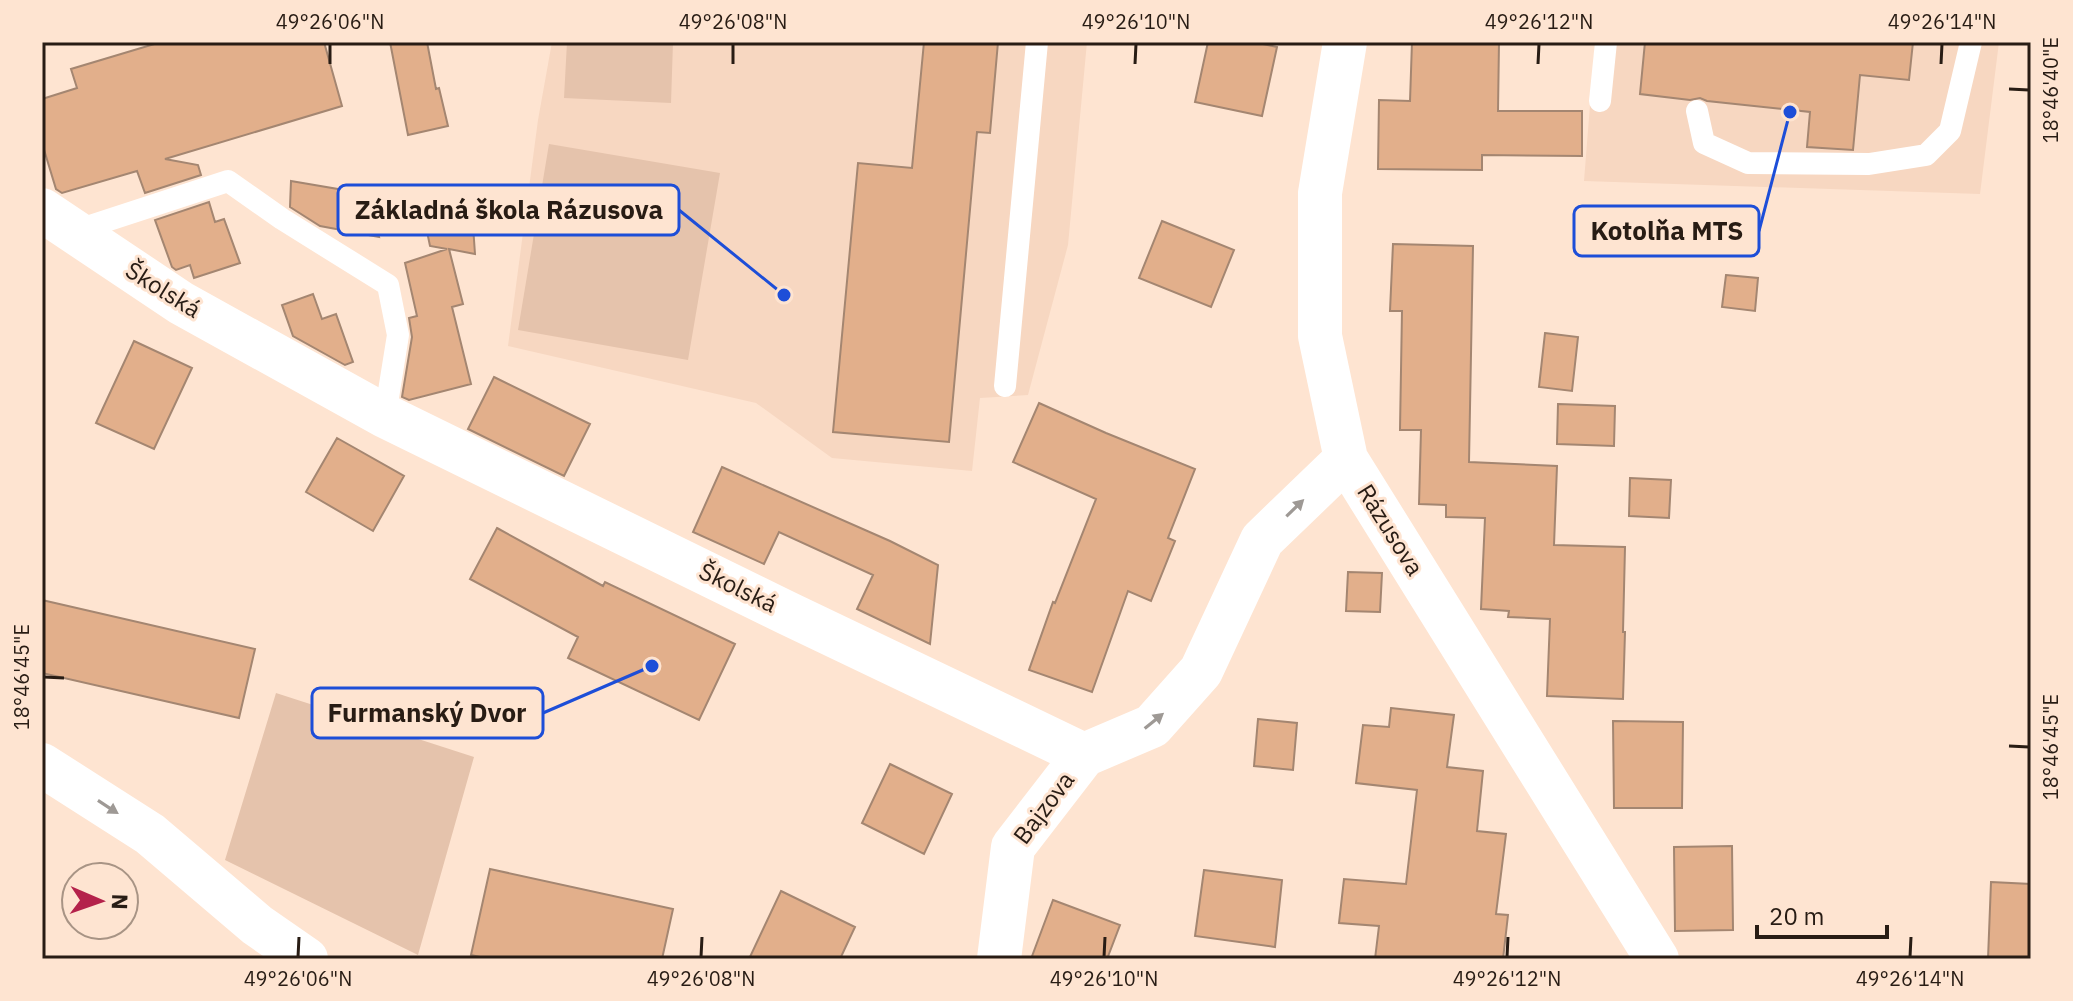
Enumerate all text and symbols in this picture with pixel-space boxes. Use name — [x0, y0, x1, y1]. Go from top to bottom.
text: 49°26'06"N — [276, 8, 384, 35]
text: 49°26'08"N — [679, 8, 787, 35]
text: 49°26'10"N — [1082, 8, 1190, 35]
text: 49°26'12"N — [1485, 8, 1593, 35]
text: 49°26'14"N — [1888, 8, 1996, 35]
text: 18°46'40"E — [2037, 37, 2064, 143]
callout: Základná škola Rázusova — [338, 185, 679, 235]
text: Základná škola Rázusova — [355, 192, 663, 226]
callout: Kotolňa MTS — [1574, 206, 1759, 256]
text: Kotolňa MTS — [1590, 213, 1744, 247]
street label: Školská — [120, 254, 207, 325]
street label: Rázusova — [1350, 478, 1432, 581]
one-way arrow — [1285, 499, 1304, 518]
street label: Školská — [694, 554, 783, 620]
text: 18°46'45"E — [8, 624, 35, 730]
callout: Furmanský Dvor — [312, 688, 543, 738]
text: 18°46'45"E — [2037, 694, 2064, 800]
text: Furmanský Dvor — [327, 695, 527, 729]
one-way arrow — [1143, 713, 1163, 730]
street label: Bajzova — [1005, 764, 1081, 850]
one-way arrow — [97, 800, 119, 814]
north arrow — [60, 861, 140, 941]
scale bar — [1757, 889, 1887, 939]
text: N — [106, 893, 135, 910]
text: 20 m — [1769, 900, 1824, 932]
text: 49°26'06"N — [244, 965, 352, 992]
text: 49°26'08"N — [647, 965, 755, 992]
text: 49°26'10"N — [1050, 965, 1158, 992]
text: 49°26'12"N — [1453, 965, 1561, 992]
text: 49°26'14"N — [1856, 965, 1964, 992]

